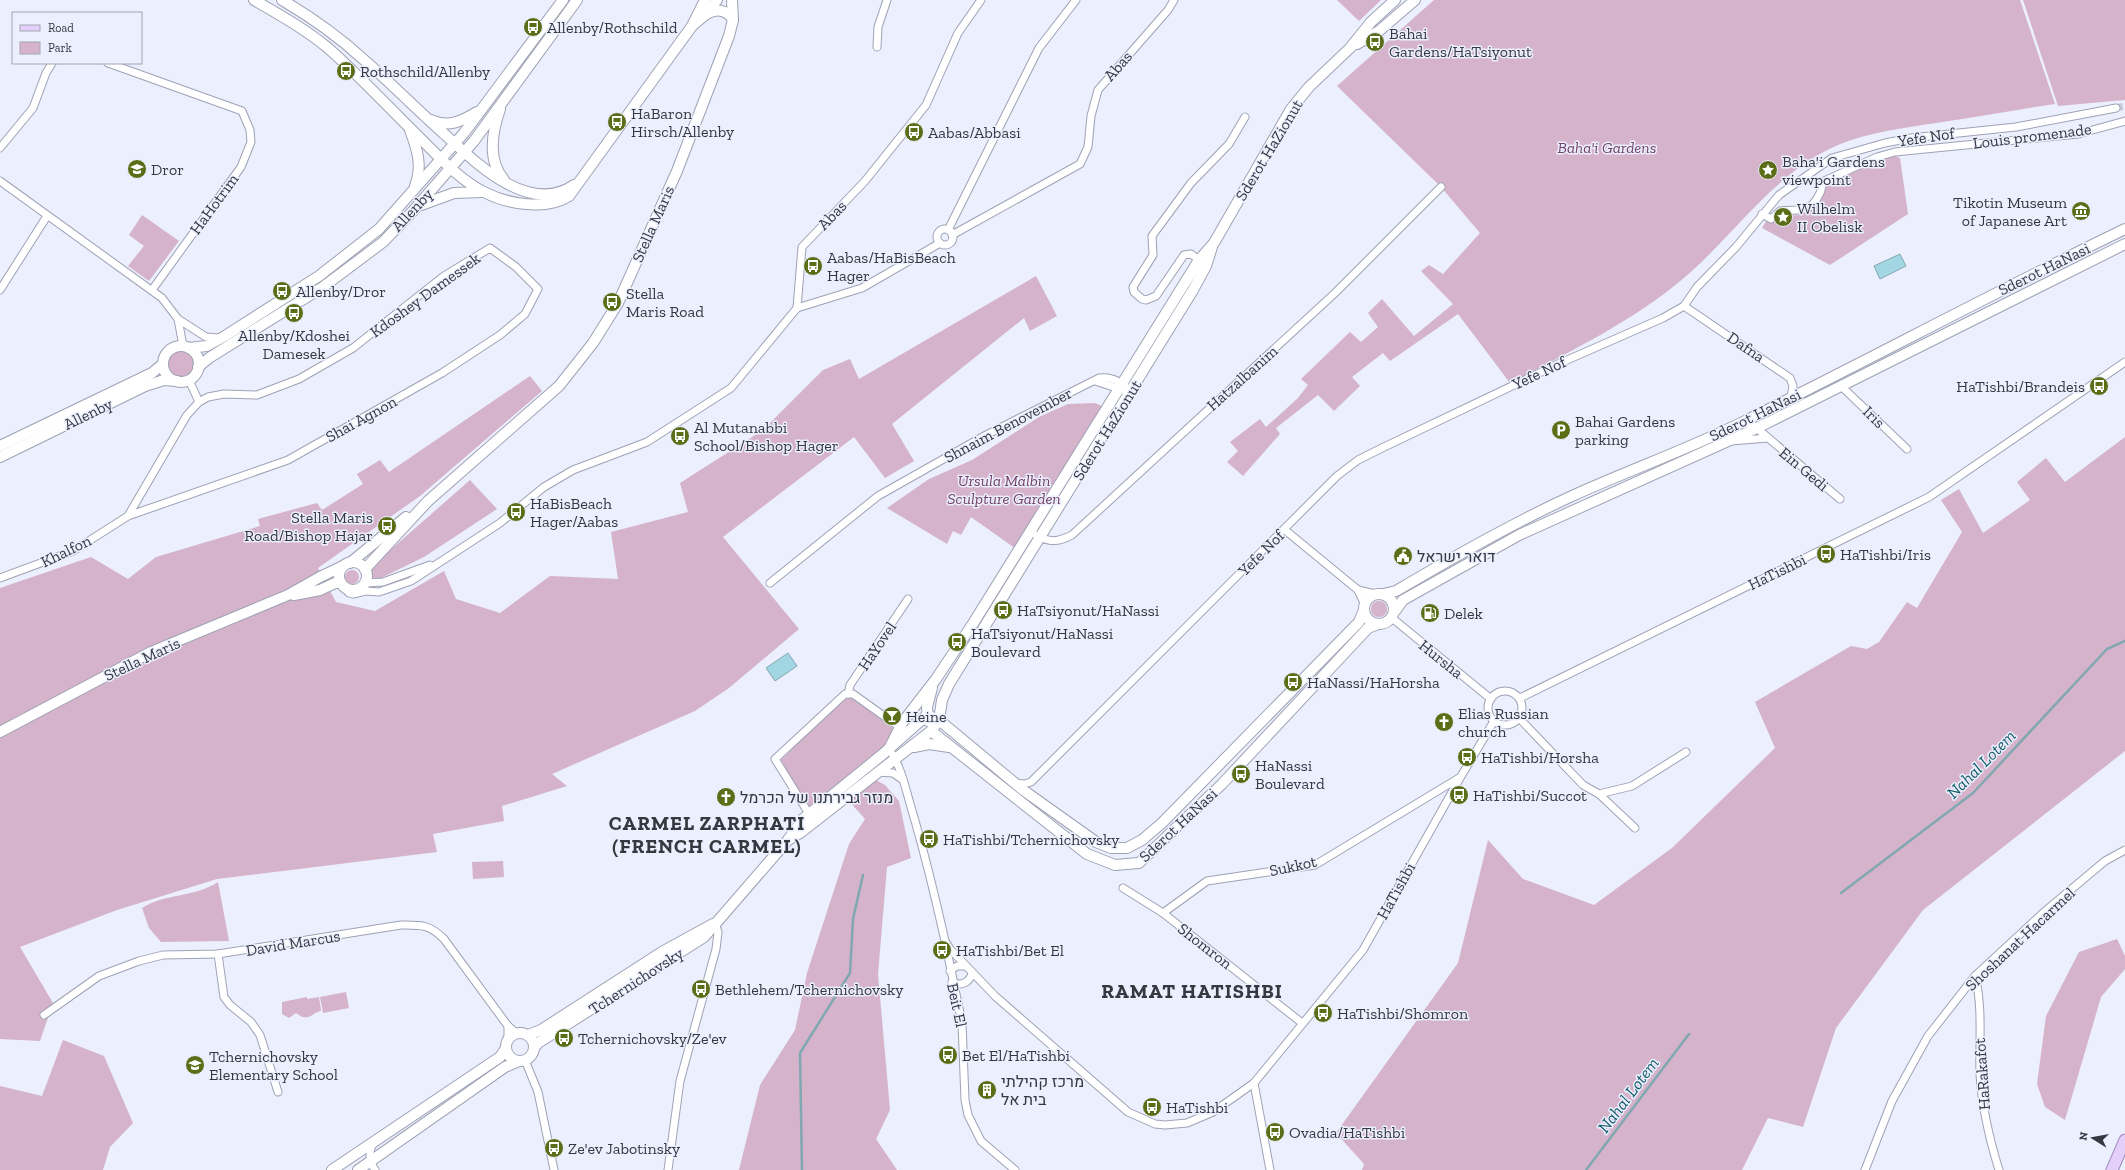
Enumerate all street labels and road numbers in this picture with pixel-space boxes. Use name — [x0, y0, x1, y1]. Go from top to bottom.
street label: Abas — [1100, 47, 1136, 85]
street label: Sderot HaZionut — [1231, 96, 1307, 204]
street label: Louis promenade — [1972, 119, 2092, 153]
street label: Yefe Nof — [1895, 123, 1957, 151]
street label: HaHotrim — [186, 170, 243, 238]
street label: Stella Maris — [628, 183, 678, 265]
street label: Allenby — [387, 184, 437, 236]
street label: Abas — [813, 196, 851, 234]
street label: Sderot HaNasi — [1995, 238, 2093, 299]
street label: Kdoshey Damessek — [366, 248, 484, 341]
street label: Dafna — [1724, 328, 1768, 366]
street label: Hatzalbanim — [1203, 341, 1281, 415]
street label: Yefe Nof — [1508, 352, 1571, 394]
street label: Sderot HaZionut — [1068, 376, 1146, 484]
street label: Shnaim Benovember — [941, 383, 1076, 467]
street label: Sderot HaNasi — [1706, 384, 1804, 445]
street label: Shai Agnon — [322, 391, 401, 446]
street label: Allenby — [60, 394, 116, 434]
street label: Iris — [1859, 402, 1889, 432]
street label: Ein Gedi — [1775, 443, 1833, 495]
street label: Yefe Nof — [1233, 525, 1289, 581]
street label: Khalfon — [38, 530, 95, 571]
street label: HaTishbi — [1745, 550, 1810, 594]
street label: HaYovel — [854, 618, 900, 674]
street label: Stella Maris — [101, 633, 183, 685]
street label: Hursha — [1415, 636, 1467, 683]
street label: Sderot HaNasi — [1135, 784, 1221, 866]
street label: Sukkot — [1268, 852, 1319, 880]
street label: HaTishbi — [1373, 859, 1420, 923]
street label: Shoshanat Hacarmel — [1961, 883, 2079, 995]
street label: Shomron — [1174, 919, 1237, 974]
street label: David Marcus — [244, 926, 342, 960]
street label: Tchernichovsky — [585, 943, 688, 1019]
street label: Beit El — [943, 981, 971, 1029]
street label: HaRakafot — [1970, 1037, 1994, 1111]

